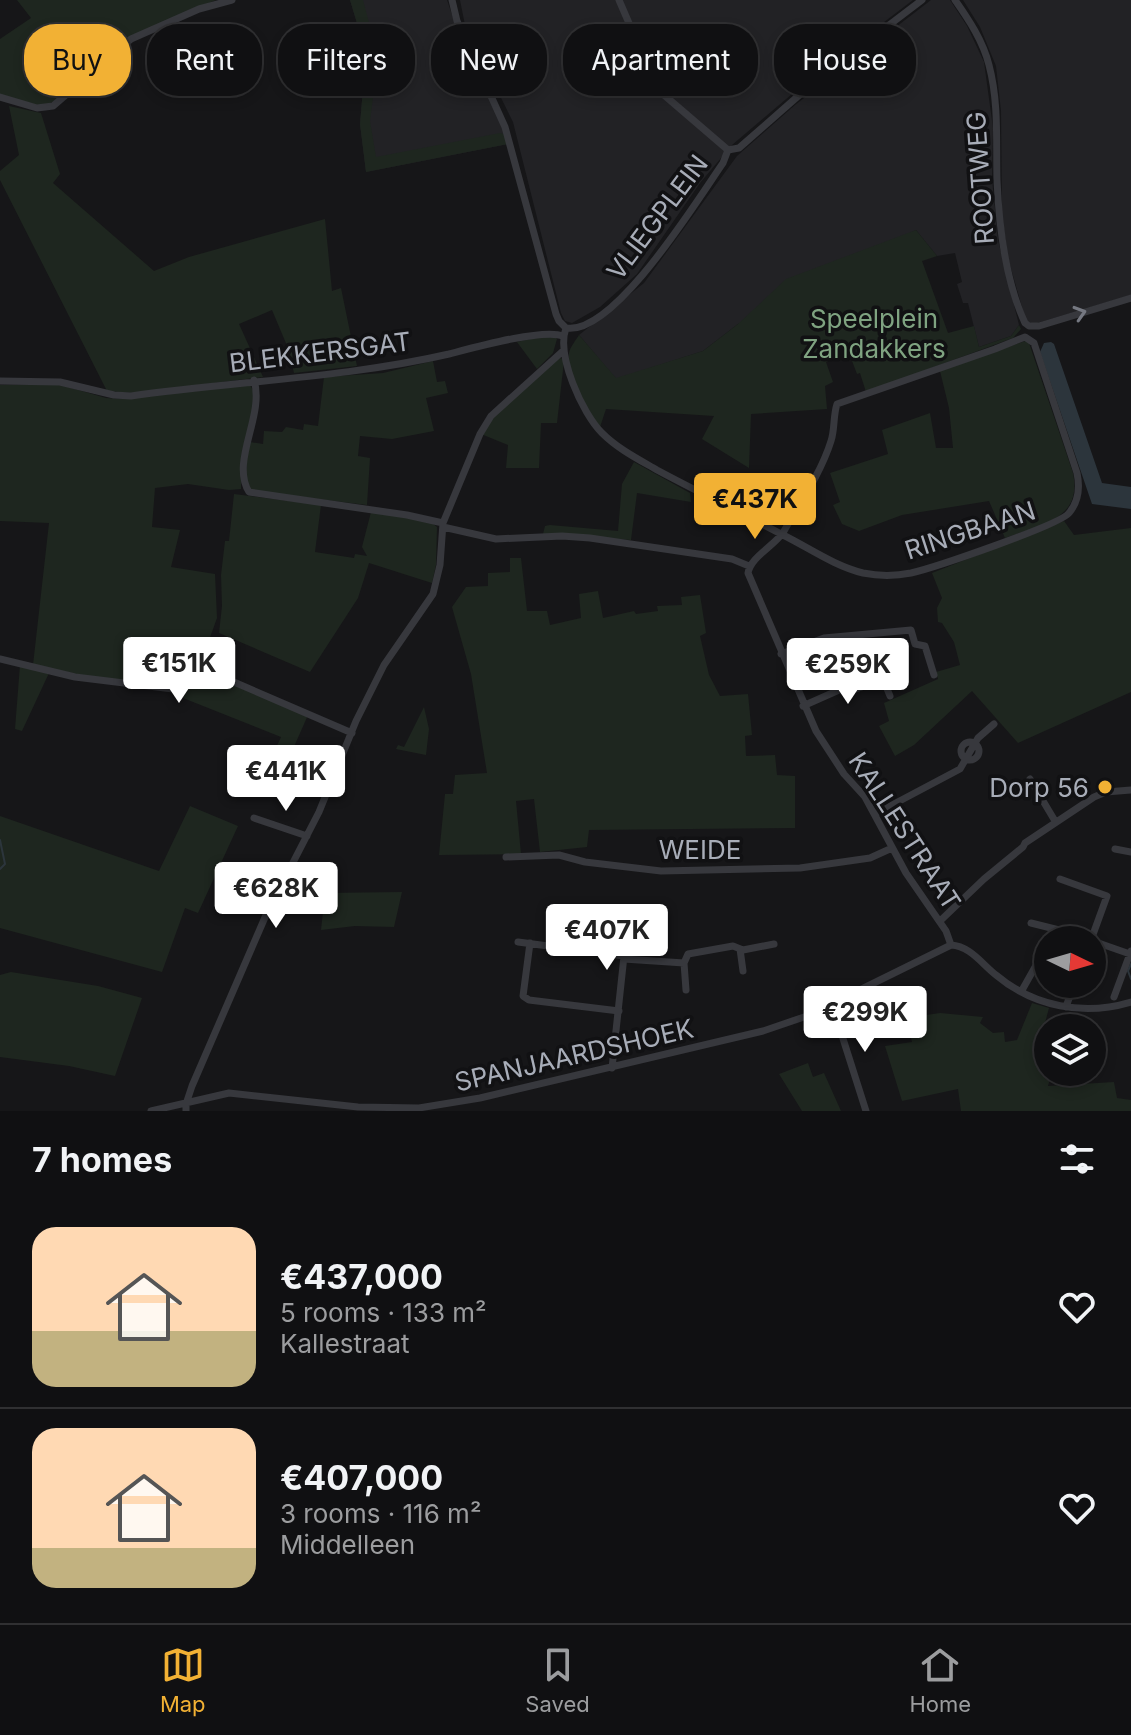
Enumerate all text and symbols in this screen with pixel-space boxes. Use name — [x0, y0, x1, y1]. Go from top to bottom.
chip: Buy — [24, 24, 131, 96]
chip: Rent — [147, 24, 262, 96]
chip: Filters — [278, 24, 415, 96]
chip: New — [431, 24, 547, 96]
chip: Apartment — [563, 24, 758, 96]
chip: House — [774, 24, 916, 96]
street label: ROOTWEG — [960, 111, 1000, 245]
street label: VLIEGPLEIN — [600, 149, 714, 285]
park label: Speelplein Zandakkers — [802, 303, 946, 364]
one-way arrow — [1073, 306, 1086, 322]
street label: BLEKKERSGAT — [227, 325, 413, 379]
pin: €437K — [699, 473, 811, 541]
text: €437K — [712, 483, 798, 514]
street label: RINGBAAN — [901, 494, 1039, 566]
pin: €151K — [123, 637, 235, 705]
pin: €259K — [792, 638, 904, 706]
text: €151K — [141, 647, 217, 678]
text: €259K — [805, 648, 891, 679]
pin: €441K — [230, 745, 342, 813]
street label: KALLESTRAAT — [843, 746, 967, 916]
text: €441K — [245, 755, 327, 786]
place label: Dorp 56 — [989, 772, 1089, 803]
marker: Dorp 56 — [1096, 778, 1114, 796]
street label: WEIDE — [659, 834, 741, 865]
pin: €628K — [220, 862, 332, 930]
text: €628K — [233, 872, 319, 903]
pin: €407K — [551, 904, 663, 972]
text: €407K — [564, 914, 650, 945]
north arrow — [1034, 926, 1106, 998]
map controls — [1034, 926, 1106, 1086]
pin: €299K — [809, 986, 921, 1054]
text: €299K — [822, 996, 908, 1027]
street label: SPANJAARDSHOEK — [452, 1012, 696, 1098]
button: layers — [1034, 1014, 1106, 1086]
icon: filters — [1055, 1137, 1099, 1181]
text: 7 homes — [32, 1139, 172, 1180]
text: €437,000 — [280, 1256, 443, 1297]
icon: home — [96, 1259, 192, 1355]
icon: heart — [1055, 1285, 1099, 1329]
text: 5 rooms · 133 m² — [280, 1297, 487, 1328]
text: Kallestraat — [280, 1328, 410, 1359]
text: €407,000 — [280, 1457, 443, 1498]
icon: home — [96, 1460, 192, 1556]
icon: heart — [1055, 1486, 1099, 1530]
text: 3 rooms · 116 m² — [280, 1498, 481, 1529]
text: Middelleen — [280, 1529, 415, 1560]
tab: Map — [160, 1643, 206, 1717]
tab: Saved — [525, 1643, 590, 1717]
tab: Home — [909, 1643, 971, 1717]

